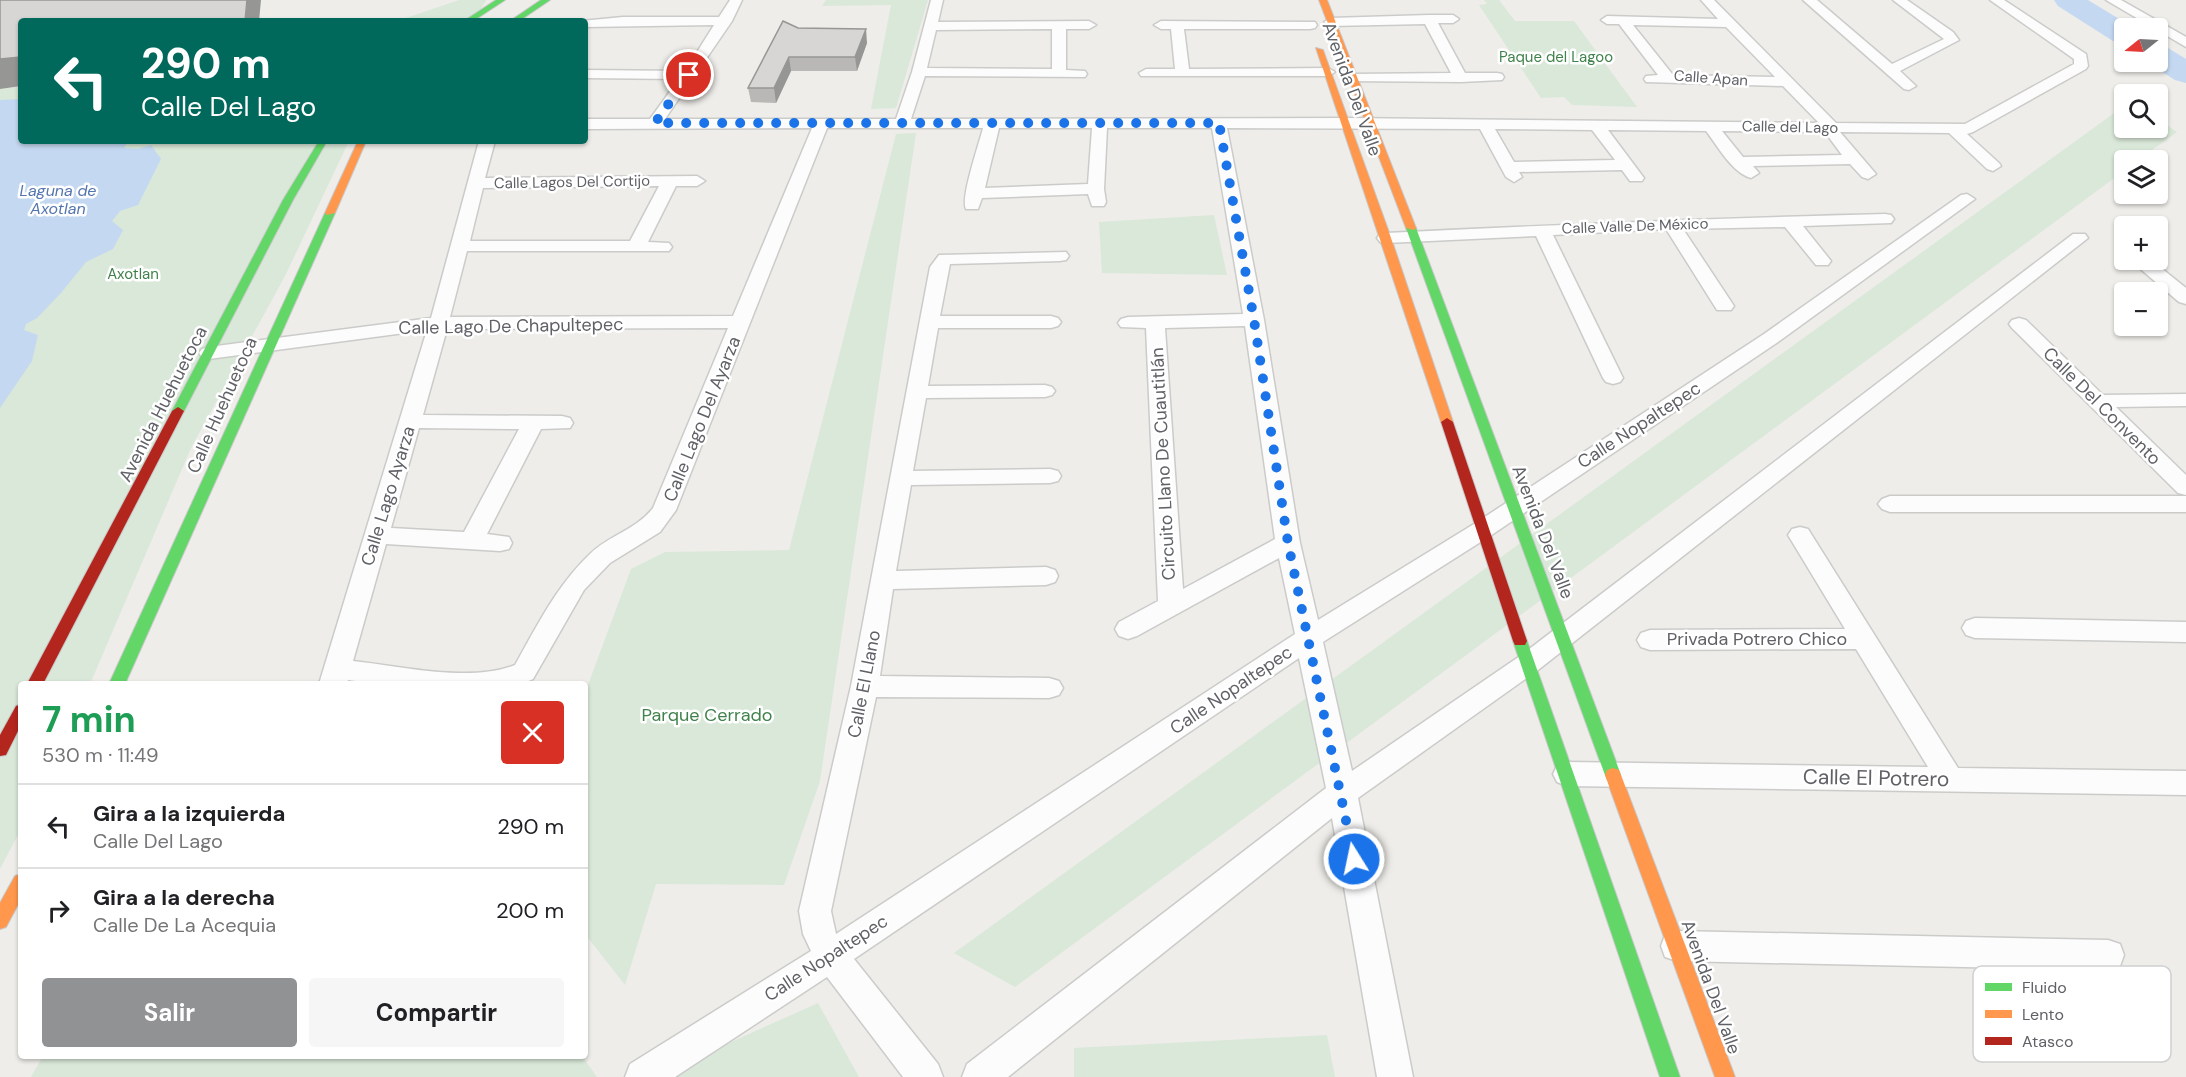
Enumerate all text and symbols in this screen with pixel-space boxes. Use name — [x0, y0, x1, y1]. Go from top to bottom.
north arrow — [2114, 18, 2168, 72]
map controls — [2114, 18, 2168, 336]
street label: Avenida Del Valle — [1317, 19, 1387, 159]
text: 290 m — [141, 36, 271, 91]
icon: left — [42, 42, 120, 120]
park label: Paque del Lagoo — [1499, 47, 1613, 67]
pin — [663, 49, 714, 100]
icon: arrive — [672, 58, 705, 91]
street label: Calle Apan — [1673, 65, 1749, 91]
button: search — [2114, 84, 2168, 138]
text: Calle Del Lago — [141, 89, 316, 124]
street label: Calle del Lago — [1742, 116, 1838, 138]
button: layers — [2114, 150, 2168, 204]
street label: Calle Lagos Del Cortijo — [494, 171, 650, 193]
water label: Laguna de Axotlan — [20, 180, 96, 219]
street label: Calle Valle De México — [1561, 213, 1709, 239]
button: + — [2114, 216, 2168, 270]
park label: Axotlan — [107, 264, 159, 284]
button: − — [2114, 282, 2168, 336]
street label: Calle Lago De Chapultepec — [398, 312, 624, 340]
street label: Avenida Huehuetoca — [113, 322, 213, 486]
street label: Calle Huehuetoca — [181, 333, 263, 477]
street label: Calle Lago Del Ayarza — [658, 333, 746, 505]
street label: Calle Del Convento — [2038, 342, 2166, 470]
street label: Circuito Llano De Cuautitlán — [1145, 347, 1181, 581]
street label: Calle Nopaltepec — [1573, 376, 1705, 474]
street label: Calle Lago Ayarza — [355, 423, 421, 569]
street label: Avenida Del Valle — [1506, 462, 1580, 602]
street label: Privada Potrero Chico — [1667, 627, 1847, 651]
street label: Calle El Llano — [842, 628, 886, 740]
street label: Calle Nopaltepec — [1165, 640, 1297, 740]
text: 7 min — [42, 696, 136, 743]
button: close — [501, 701, 564, 764]
park label: Parque Cerrado — [642, 703, 772, 727]
text: 530 m · 11:49 — [42, 742, 159, 768]
street label: Calle El Potrero — [1803, 763, 1949, 793]
text: Gira a la izquierda — [93, 799, 285, 828]
icon: left — [42, 810, 75, 843]
text: 290 m — [497, 812, 564, 841]
position arrow — [1322, 827, 1386, 891]
text: Calle Del Lago — [93, 828, 223, 854]
text: Gira a la derecha — [93, 883, 275, 912]
icon: right — [42, 894, 75, 927]
text: 200 m — [496, 896, 564, 925]
street label: Calle Nopaltepec — [760, 909, 892, 1007]
text: Calle De La Acequia — [93, 912, 276, 938]
street label: Avenida Del Valle — [1676, 917, 1746, 1057]
legend — [1973, 966, 2171, 1062]
text: Fluido — [2022, 977, 2067, 998]
button: Salir — [42, 978, 297, 1047]
button: Compartir — [309, 978, 564, 1047]
text: Lento — [2022, 1004, 2064, 1025]
text: Atasco — [2022, 1031, 2074, 1052]

